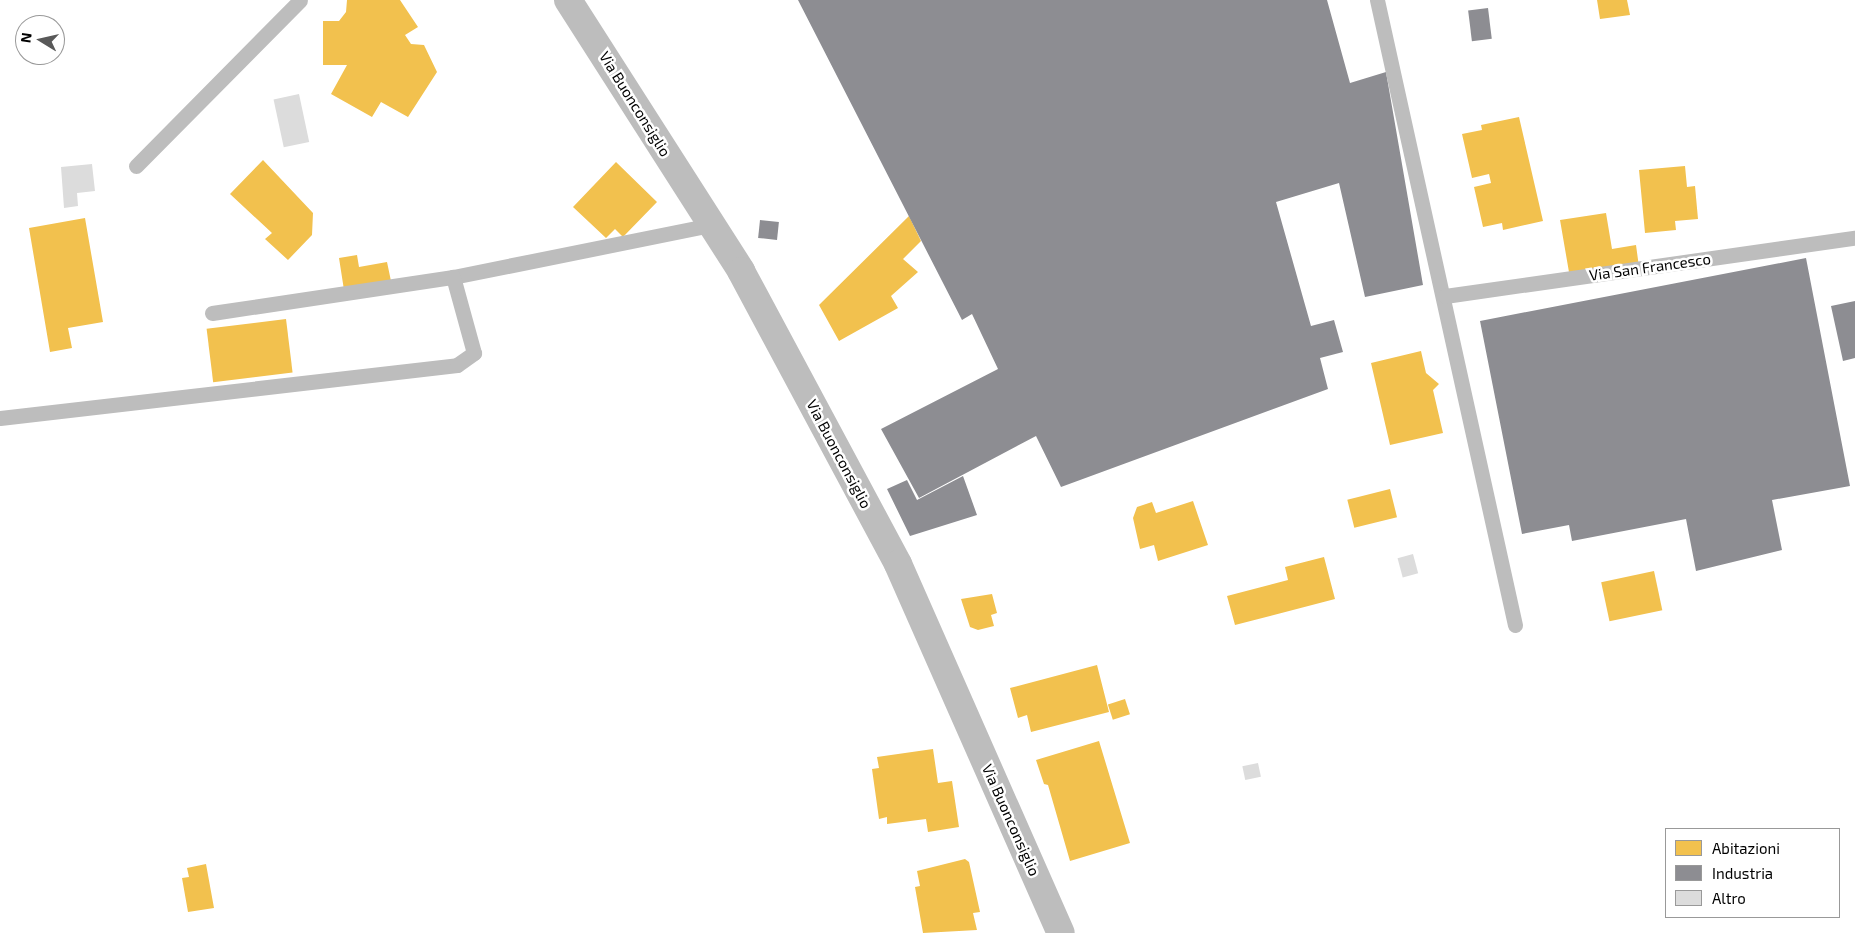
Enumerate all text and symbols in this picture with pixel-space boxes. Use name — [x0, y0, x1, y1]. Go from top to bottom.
north arrow — [15, 15, 65, 65]
text: N — [16, 31, 35, 44]
street label: Via Buonconsiglio — [595, 48, 675, 160]
street label: Via San Francesco — [1588, 250, 1712, 284]
street label: Via Buonconsiglio — [803, 397, 875, 511]
street label: Via Buonconsiglio — [978, 761, 1044, 879]
legend — [1665, 828, 1840, 918]
text: Abitazioni — [1712, 839, 1780, 857]
text: Industria — [1712, 864, 1773, 882]
text: Altro — [1712, 889, 1746, 907]

